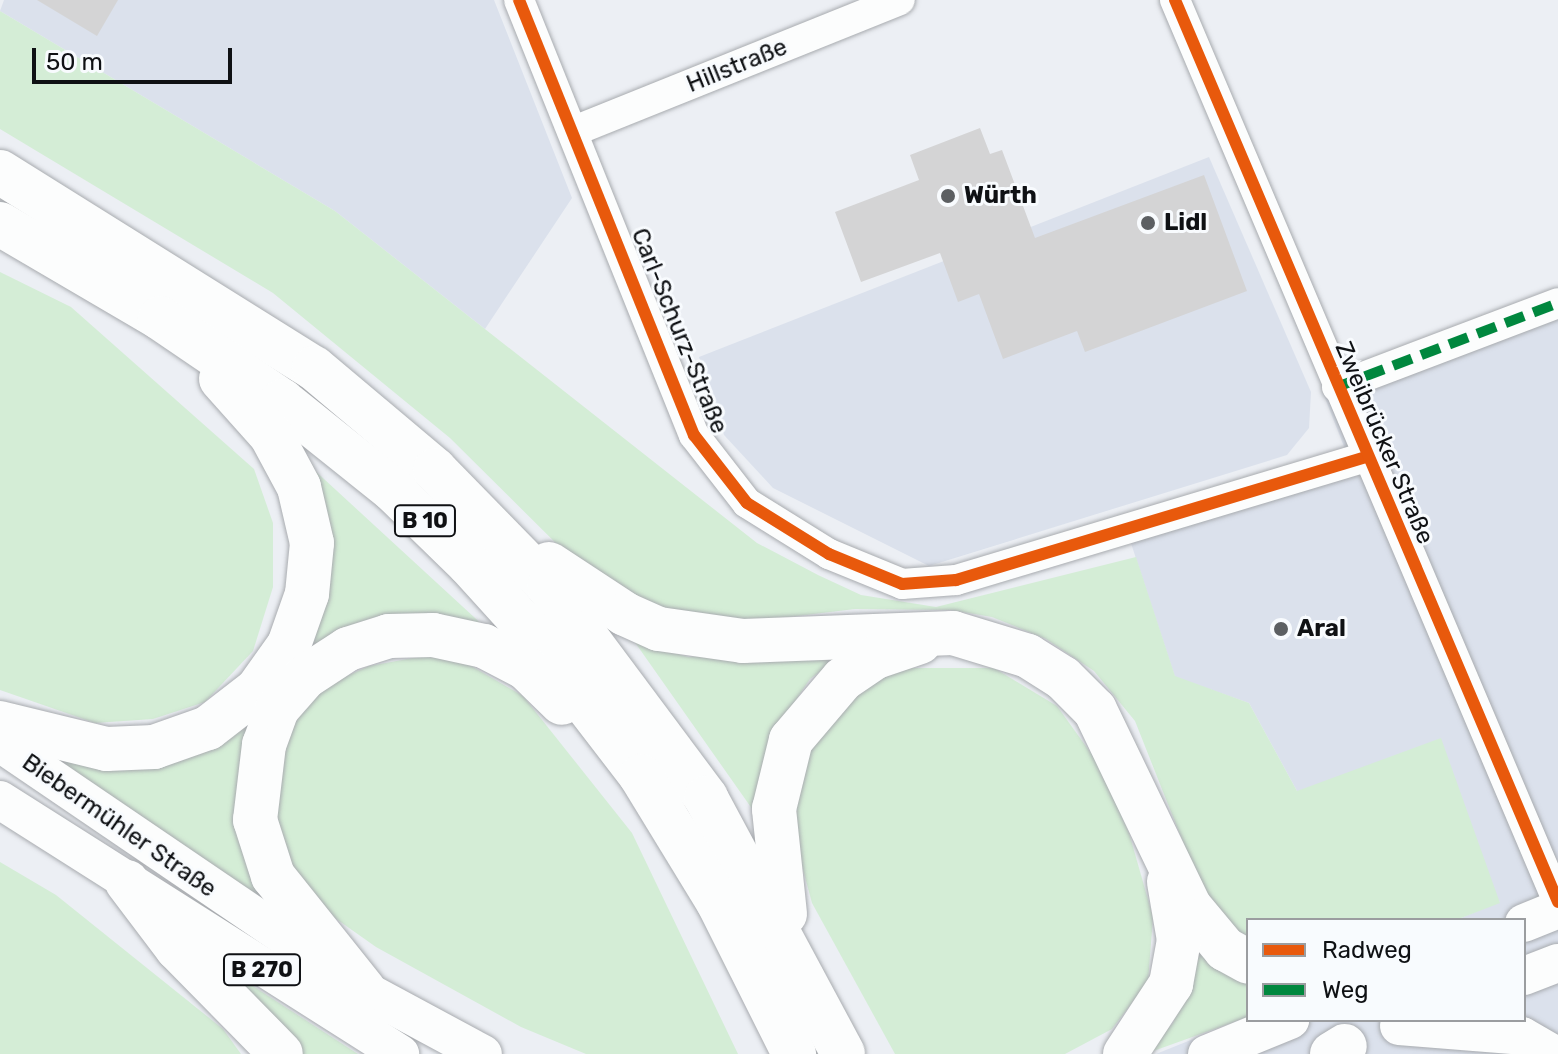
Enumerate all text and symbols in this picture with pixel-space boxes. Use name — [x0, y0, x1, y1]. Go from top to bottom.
scale bar — [36, 32, 236, 82]
street label: Hillstraße — [682, 33, 792, 99]
text: 50 m — [46, 48, 103, 76]
place label: Würth — [964, 182, 1037, 210]
marker: Würth — [939, 187, 957, 205]
place label: Lidl — [1164, 209, 1207, 237]
marker: Lidl — [1139, 214, 1157, 232]
street label: Carl-Schurz-Straße — [625, 224, 733, 438]
street label: Zweibrücker Straße — [1328, 337, 1440, 549]
road number: B 10 — [393, 503, 457, 539]
place label: Aral — [1297, 615, 1346, 643]
marker: Aral — [1272, 620, 1290, 638]
street label: Biebermühler Straße — [16, 748, 222, 904]
legend — [1246, 918, 1526, 1022]
text: Radweg — [1322, 936, 1412, 964]
road number: B 270 — [222, 952, 302, 988]
text: Weg — [1322, 976, 1369, 1004]

